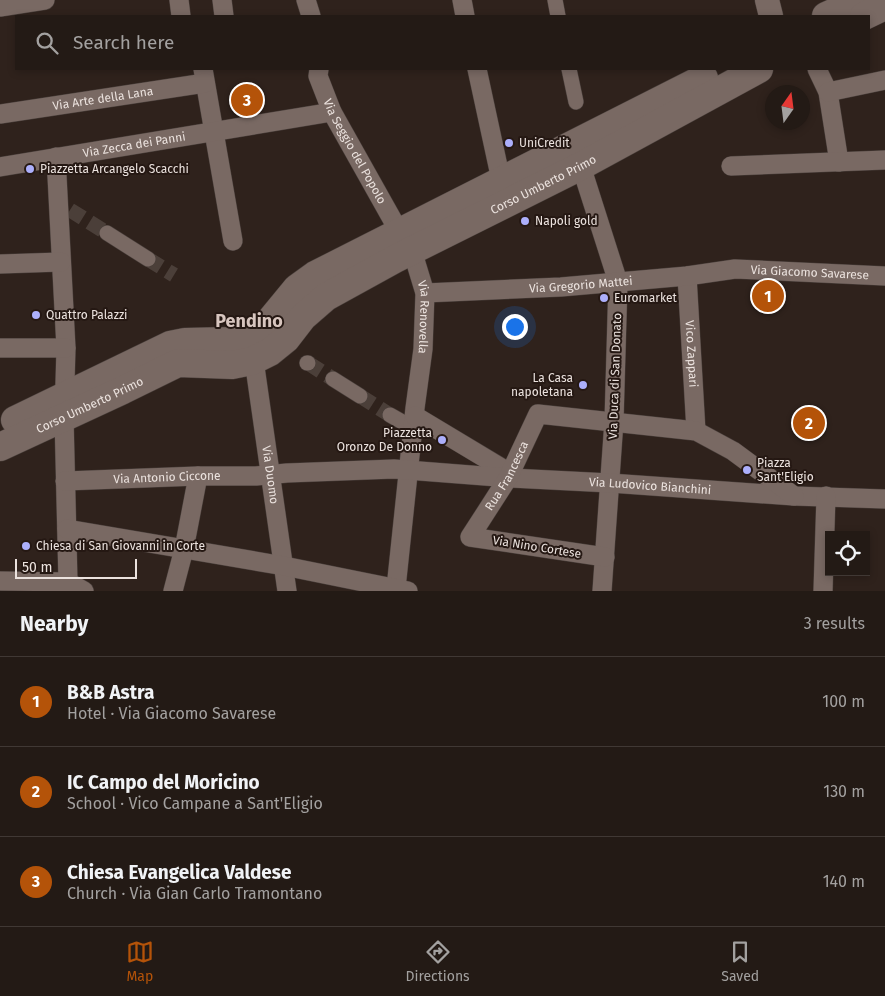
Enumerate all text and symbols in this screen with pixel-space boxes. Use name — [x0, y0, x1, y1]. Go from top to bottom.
search box — [15, 15, 870, 70]
icon: search — [33, 29, 61, 57]
text: Search here — [73, 31, 174, 54]
pin: 3 — [231, 81, 263, 119]
street label: Via Arte della Lana — [52, 84, 154, 113]
north arrow — [765, 85, 810, 130]
street label: Via Seggio del Popolo — [321, 97, 389, 206]
street label: Via Zecca dei Panni — [82, 129, 187, 160]
place label: UniCredit — [519, 136, 570, 150]
marker: UniCredit — [503, 137, 515, 149]
street label: Corso Umberto Primo — [488, 152, 599, 217]
place label: Piazzetta Arcangelo Scacchi — [40, 162, 189, 176]
marker: Piazzetta Arcangelo Scacchi — [24, 163, 36, 175]
place label: Napoli gold — [535, 214, 598, 228]
marker: Napoli gold — [519, 215, 531, 227]
street label: Via Giacomo Savarese — [750, 263, 869, 282]
street label: Via Gregorio Mattei — [529, 274, 633, 295]
pin: 1 — [752, 277, 784, 315]
street label: Via Renovella — [415, 279, 432, 355]
place label: Euromarket — [614, 291, 678, 305]
marker: Euromarket — [598, 292, 610, 304]
place label: Quattro Palazzi — [46, 308, 128, 322]
marker: Quattro Palazzi — [30, 309, 42, 321]
district label: Pendino — [215, 310, 283, 332]
street label: Via Duca di San Donato — [606, 313, 624, 439]
your location — [502, 314, 528, 340]
street label: Vico Zappari — [683, 320, 700, 388]
place label: La Casa napoletana — [511, 371, 573, 399]
street label: Corso Umberto Primo — [34, 374, 146, 436]
marker: La Casa napoletana — [577, 379, 589, 391]
pin: 2 — [793, 404, 825, 442]
place label: Piazzetta Oronzo De Donno — [337, 426, 432, 454]
marker: Piazzetta Oronzo De Donno — [436, 434, 448, 446]
street label: Rua Francesca — [482, 439, 531, 513]
street label: Via Duomo — [259, 445, 281, 505]
place label: Piazza Sant'Eligio — [757, 456, 814, 484]
marker: Piazza Sant'Eligio — [741, 464, 753, 476]
street label: Via Antonio Ciccone — [113, 469, 221, 486]
street label: Via Ludovico Bianchini — [589, 475, 712, 497]
map controls — [825, 531, 870, 576]
button: locate — [825, 531, 870, 576]
street label: Via Nino Cortese — [492, 533, 582, 561]
place label: Chiesa di San Giovanni in Corte — [36, 539, 205, 553]
marker: Chiesa di San Giovanni in Corte — [20, 540, 32, 552]
scale bar — [15, 556, 138, 579]
text: 50 m — [22, 559, 53, 576]
text: Nearby — [20, 611, 88, 637]
text: 3 results — [804, 614, 865, 633]
text: B&B Astra — [67, 681, 154, 704]
text: 1 — [32, 692, 40, 711]
text: 100 m — [822, 692, 865, 711]
text: Hotel · Via Giacomo Savarese — [67, 704, 276, 723]
text: IC Campo del Moricino — [67, 771, 260, 794]
text: 2 — [32, 782, 40, 801]
text: 130 m — [823, 782, 865, 801]
text: School · Vico Campane a Sant'Eligio — [67, 794, 323, 813]
text: Chiesa Evangelica Valdese — [67, 861, 292, 884]
text: 3 — [32, 872, 40, 891]
text: 140 m — [823, 872, 865, 891]
text: Church · Via Gian Carlo Tramontano — [67, 884, 322, 903]
tab: Map — [126, 938, 154, 985]
tab: Directions — [405, 938, 470, 985]
tab: Saved — [721, 938, 759, 985]

